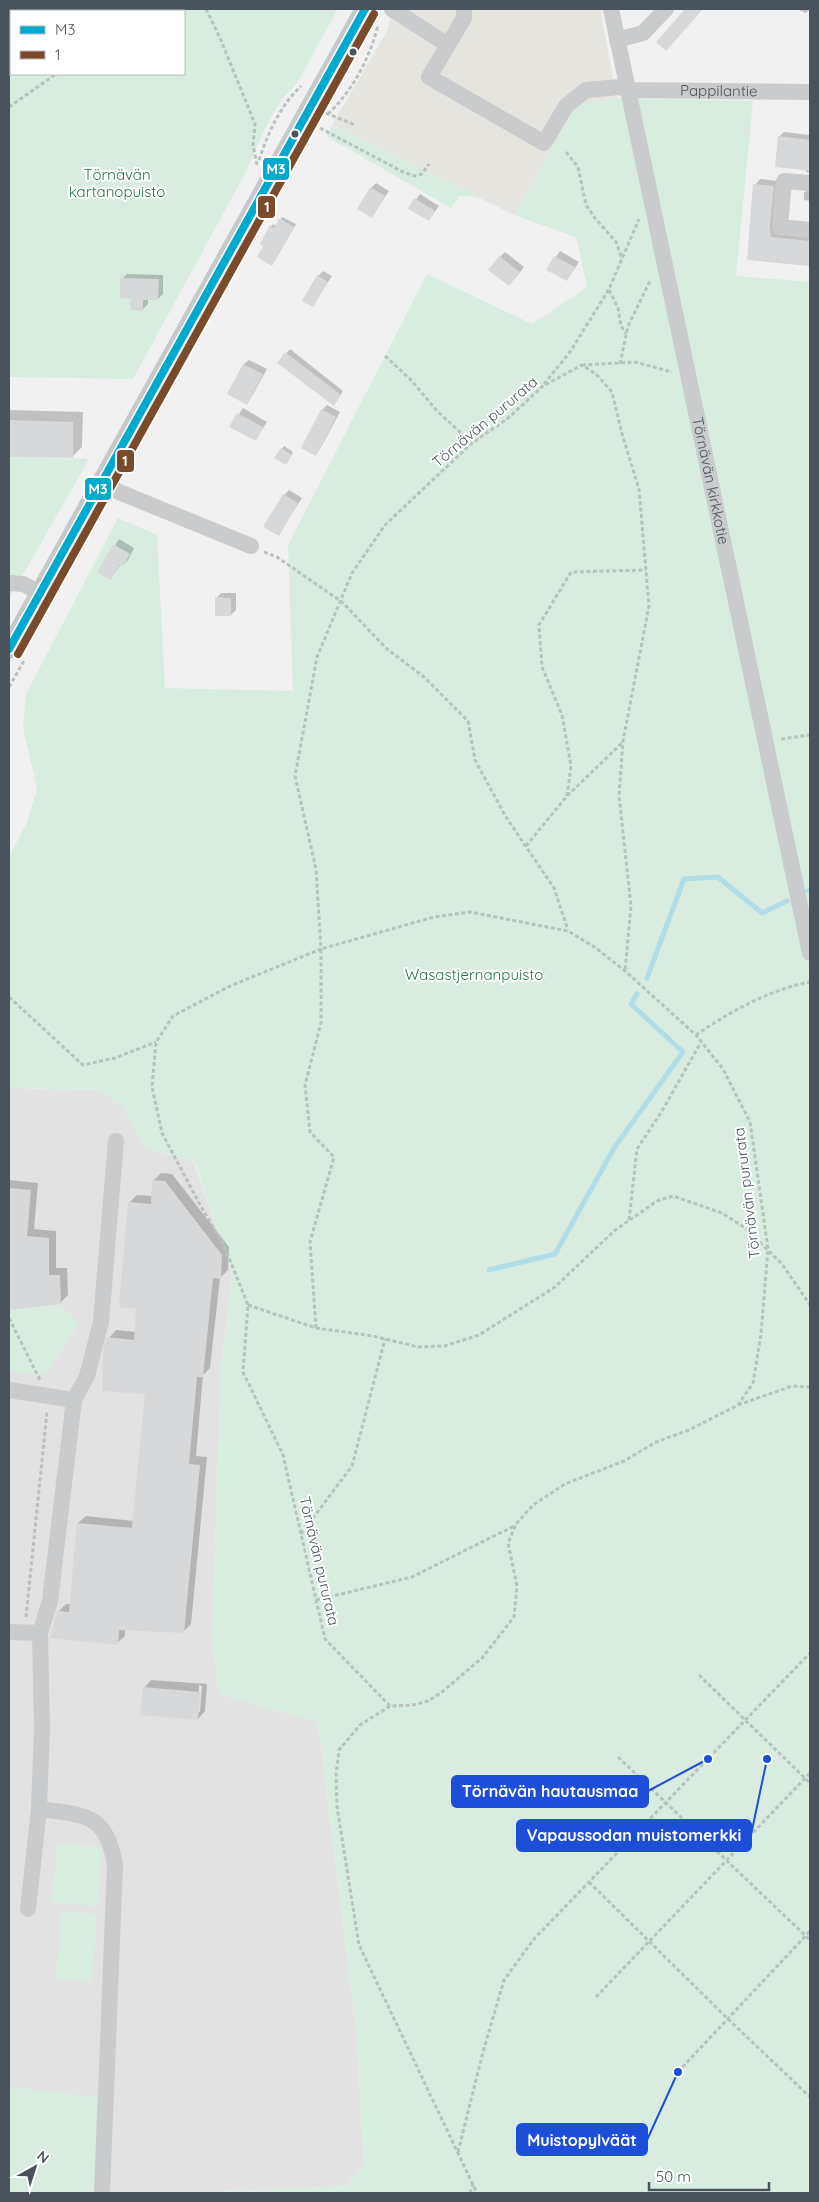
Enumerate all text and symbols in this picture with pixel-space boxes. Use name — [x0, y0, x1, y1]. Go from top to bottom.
legend — [10, 10, 185, 75]
text: M3 — [55, 20, 75, 39]
text: 1 — [55, 45, 61, 64]
unlabelled marker — [348, 47, 358, 57]
street label: Pappilantie — [680, 81, 758, 100]
unlabelled marker — [290, 129, 300, 139]
line badge: M3 — [262, 157, 290, 181]
text: M3 — [267, 160, 285, 178]
park label: Törnävän kartanopuisto — [69, 165, 165, 201]
line badge: 1 — [257, 195, 276, 219]
text: 1 — [264, 198, 270, 216]
street label: Törnävän pururata — [428, 372, 541, 471]
street label: Törnävän kirkkotie — [688, 415, 734, 546]
line badge: 1 — [116, 449, 135, 473]
text: 1 — [122, 452, 128, 470]
line badge: M3 — [84, 477, 112, 501]
text: M3 — [89, 480, 107, 498]
park label: Wasastjernanpuisto — [405, 965, 543, 984]
street label: Törnävän pururata — [729, 1126, 764, 1260]
street label: Törnävän pururata — [295, 1494, 344, 1627]
callout: Törnävän hautausmaa — [452, 1776, 648, 1807]
text: Törnävän hautausmaa — [462, 1781, 638, 1801]
callout: Vapaussodan muistomerkki — [517, 1820, 751, 1851]
text: Vapaussodan muistomerkki — [527, 1825, 741, 1845]
callout: Muistopylväät — [517, 2124, 647, 2155]
text: Muistopylväät — [527, 2130, 637, 2150]
north arrow — [10, 2142, 60, 2192]
text: N — [34, 2147, 53, 2167]
scale bar — [649, 2160, 769, 2192]
text: 50 m — [656, 2167, 691, 2186]

